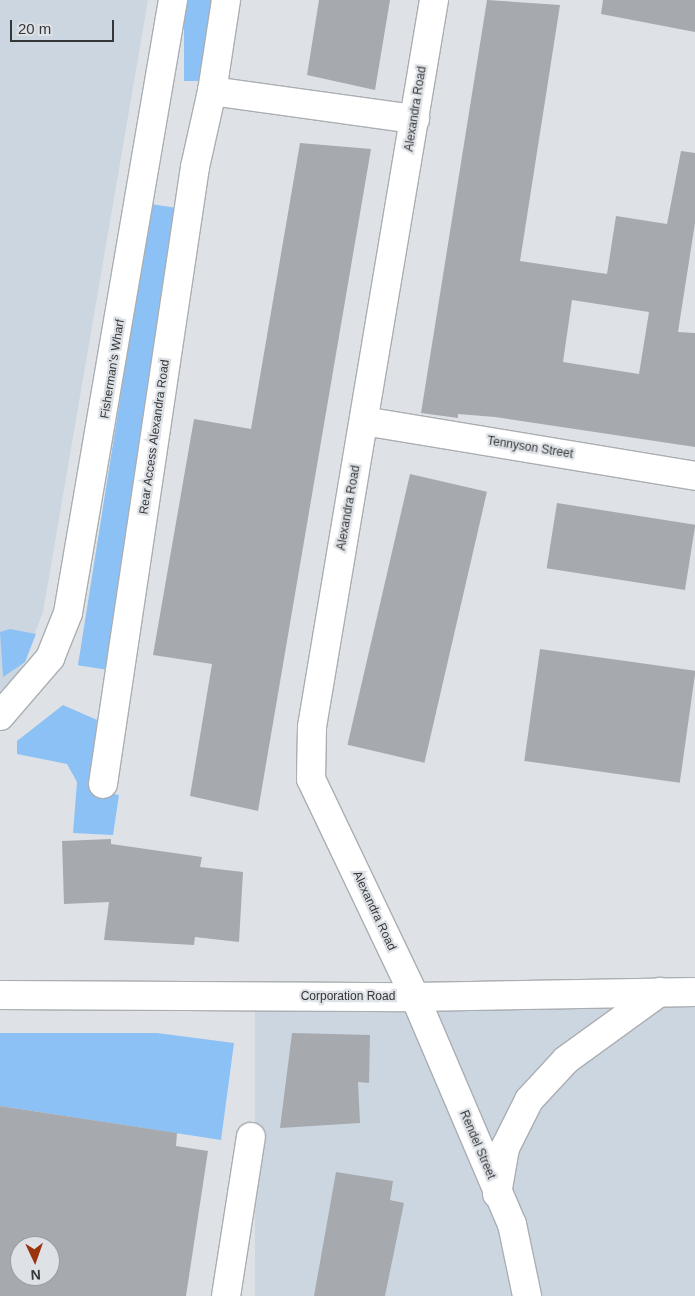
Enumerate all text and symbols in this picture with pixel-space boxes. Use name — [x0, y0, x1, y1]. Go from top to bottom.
scale bar — [12, 10, 116, 42]
text: 20 m — [18, 20, 51, 37]
street label: Alexandra Road — [402, 65, 430, 153]
street label: Fisherman's Wharf — [98, 318, 128, 420]
street label: Rear Access Alexandra Road — [137, 358, 173, 516]
street label: Tennyson Street — [486, 434, 574, 462]
street label: Alexandra Road — [334, 464, 364, 552]
street label: Alexandra Road — [349, 869, 399, 953]
street label: Corporation Road — [301, 990, 395, 1004]
street label: Rendel Street — [456, 1108, 498, 1182]
north arrow — [10, 1236, 60, 1286]
text: N — [30, 1267, 41, 1283]

